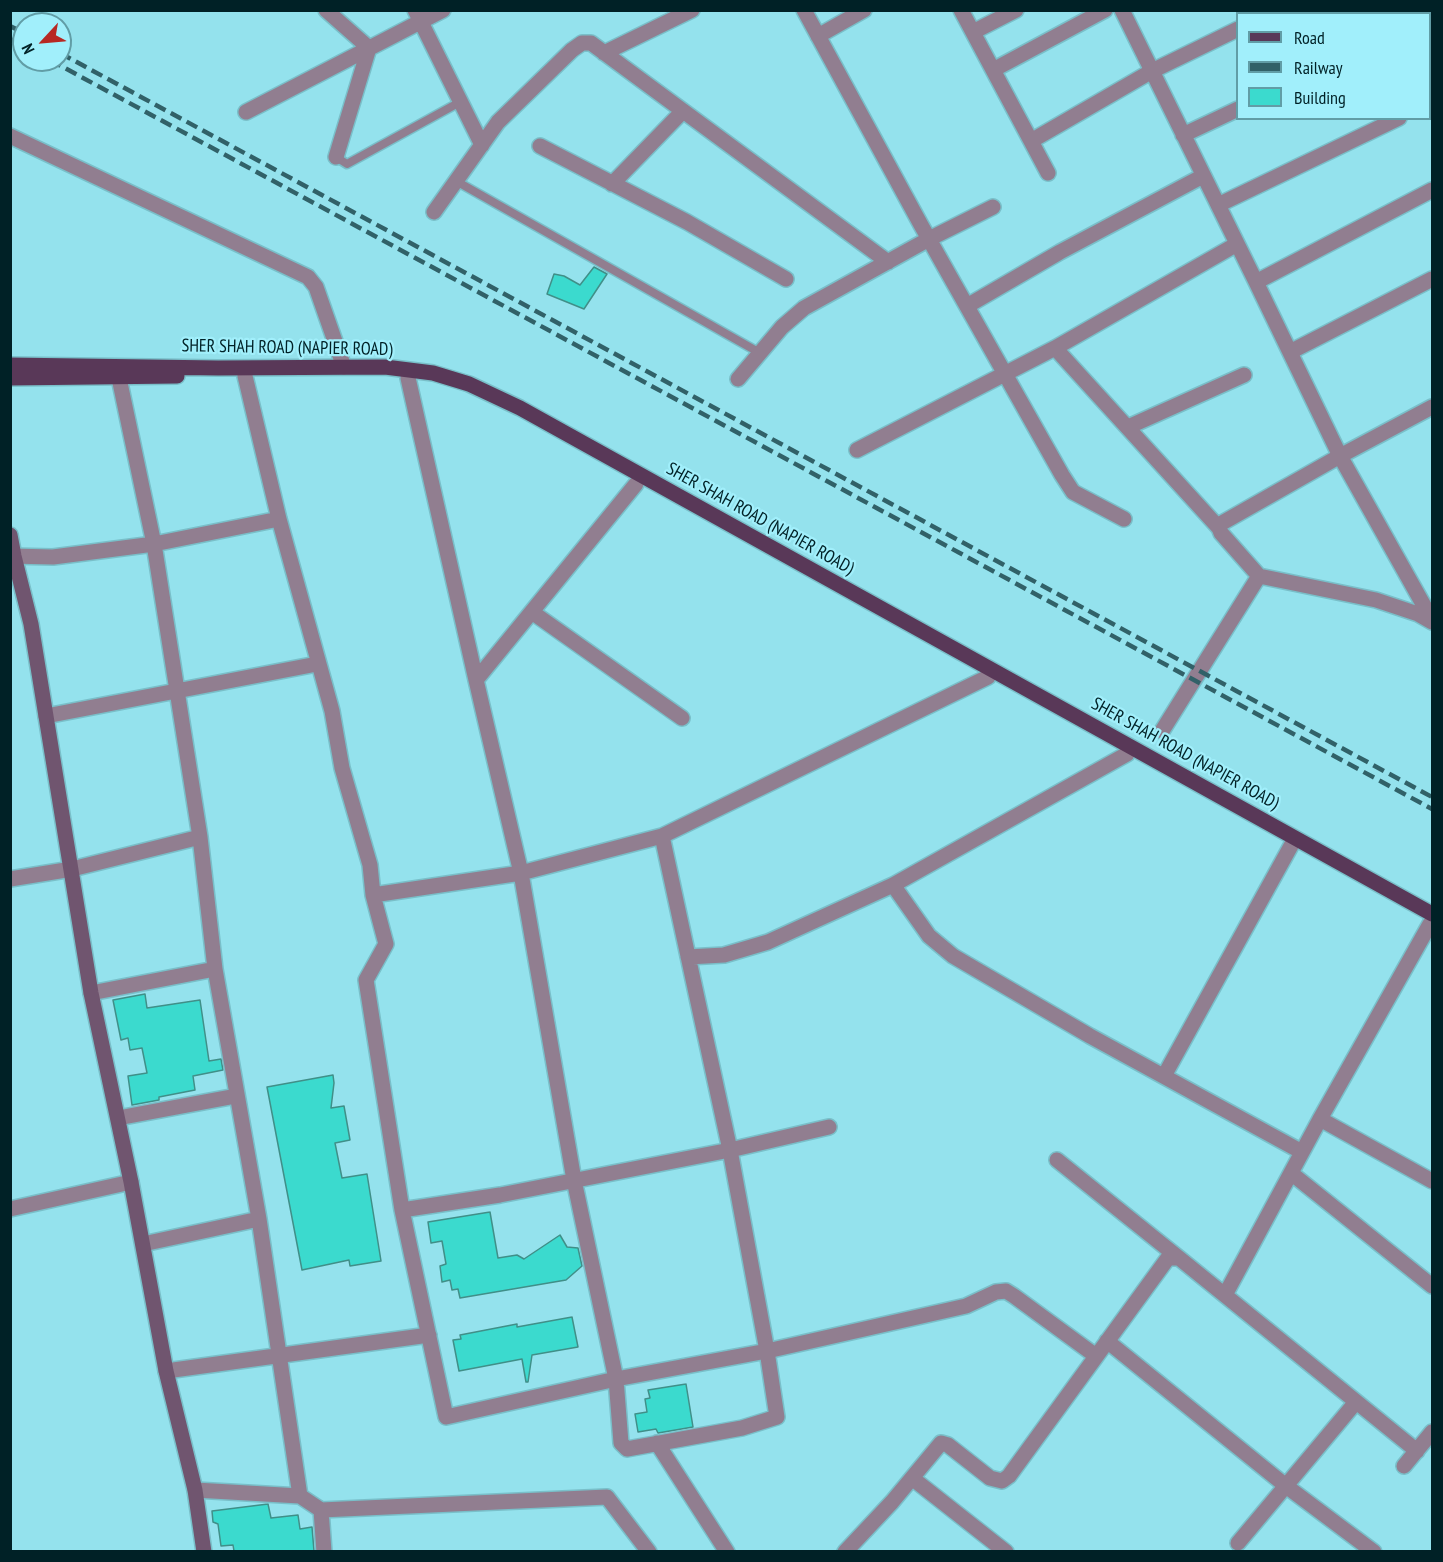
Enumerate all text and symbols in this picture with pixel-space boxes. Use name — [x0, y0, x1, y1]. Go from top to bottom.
north arrow — [12, 12, 72, 72]
legend — [1236, 12, 1431, 120]
text: Road — [1294, 26, 1325, 49]
text: N — [17, 41, 39, 57]
text: Railway — [1294, 56, 1343, 79]
text: Building — [1294, 86, 1346, 109]
street label: SHER SHAH ROAD (NAPIER ROAD) — [181, 335, 393, 361]
street label: SHER SHAH ROAD (NAPIER ROAD) — [663, 458, 857, 580]
street label: SHER SHAH ROAD (NAPIER ROAD) — [1088, 693, 1282, 815]

